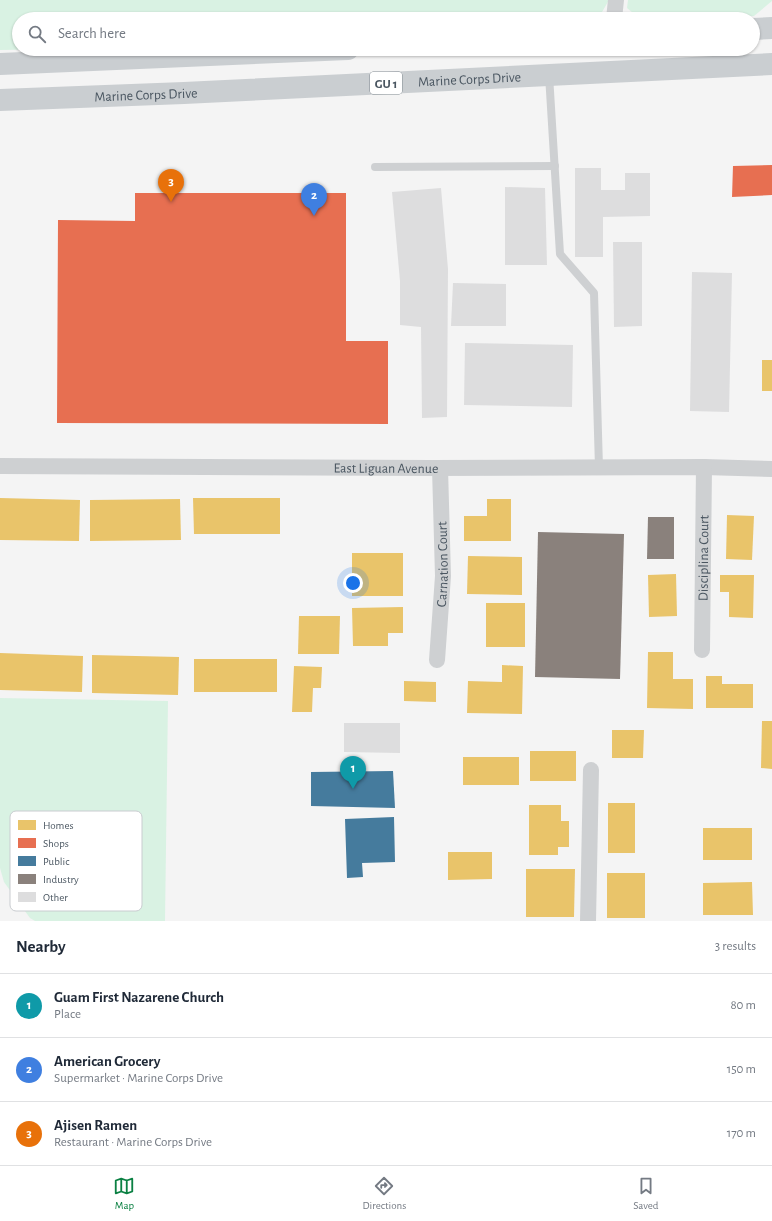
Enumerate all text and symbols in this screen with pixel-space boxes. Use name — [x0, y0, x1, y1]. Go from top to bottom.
search box — [12, 12, 760, 56]
icon: search — [26, 23, 48, 45]
text: Search here — [58, 26, 126, 41]
street label: Marine Corps Drive — [418, 70, 521, 89]
road number: GU 1 — [370, 72, 402, 94]
street label: Marine Corps Drive — [94, 86, 198, 104]
pin: 3 — [158, 169, 184, 202]
pin: 2 — [301, 183, 327, 216]
street label: East Liguan Avenue — [334, 462, 438, 476]
street label: Disciplina Court — [697, 514, 711, 601]
street label: Carnation Court — [435, 521, 451, 608]
your location — [343, 573, 363, 593]
pin: 1 — [340, 756, 366, 789]
legend — [10, 811, 142, 911]
text: Homes — [43, 820, 74, 831]
text: Shops — [43, 838, 69, 849]
text: Public — [43, 856, 70, 867]
text: Industry — [43, 874, 79, 885]
text: Other — [43, 892, 68, 903]
text: Nearby — [16, 938, 66, 955]
text: 3 results — [715, 940, 756, 953]
text: Guam First Nazarene Church — [54, 990, 224, 1005]
text: 1 — [27, 999, 31, 1012]
text: 80 m — [730, 999, 756, 1012]
text: Place — [54, 1008, 81, 1021]
text: American Grocery — [54, 1054, 160, 1069]
text: 2 — [26, 1063, 32, 1076]
text: 150 m — [727, 1063, 756, 1076]
text: Supermarket · Marine Corps Drive — [54, 1072, 223, 1085]
text: Ajisen Ramen — [54, 1118, 137, 1133]
text: 3 — [26, 1127, 32, 1140]
text: 170 m — [727, 1127, 756, 1140]
text: Restaurant · Marine Corps Drive — [54, 1136, 212, 1149]
tab: Map — [113, 1175, 135, 1212]
tab: Directions — [362, 1175, 406, 1212]
tab: Saved — [633, 1175, 658, 1212]

